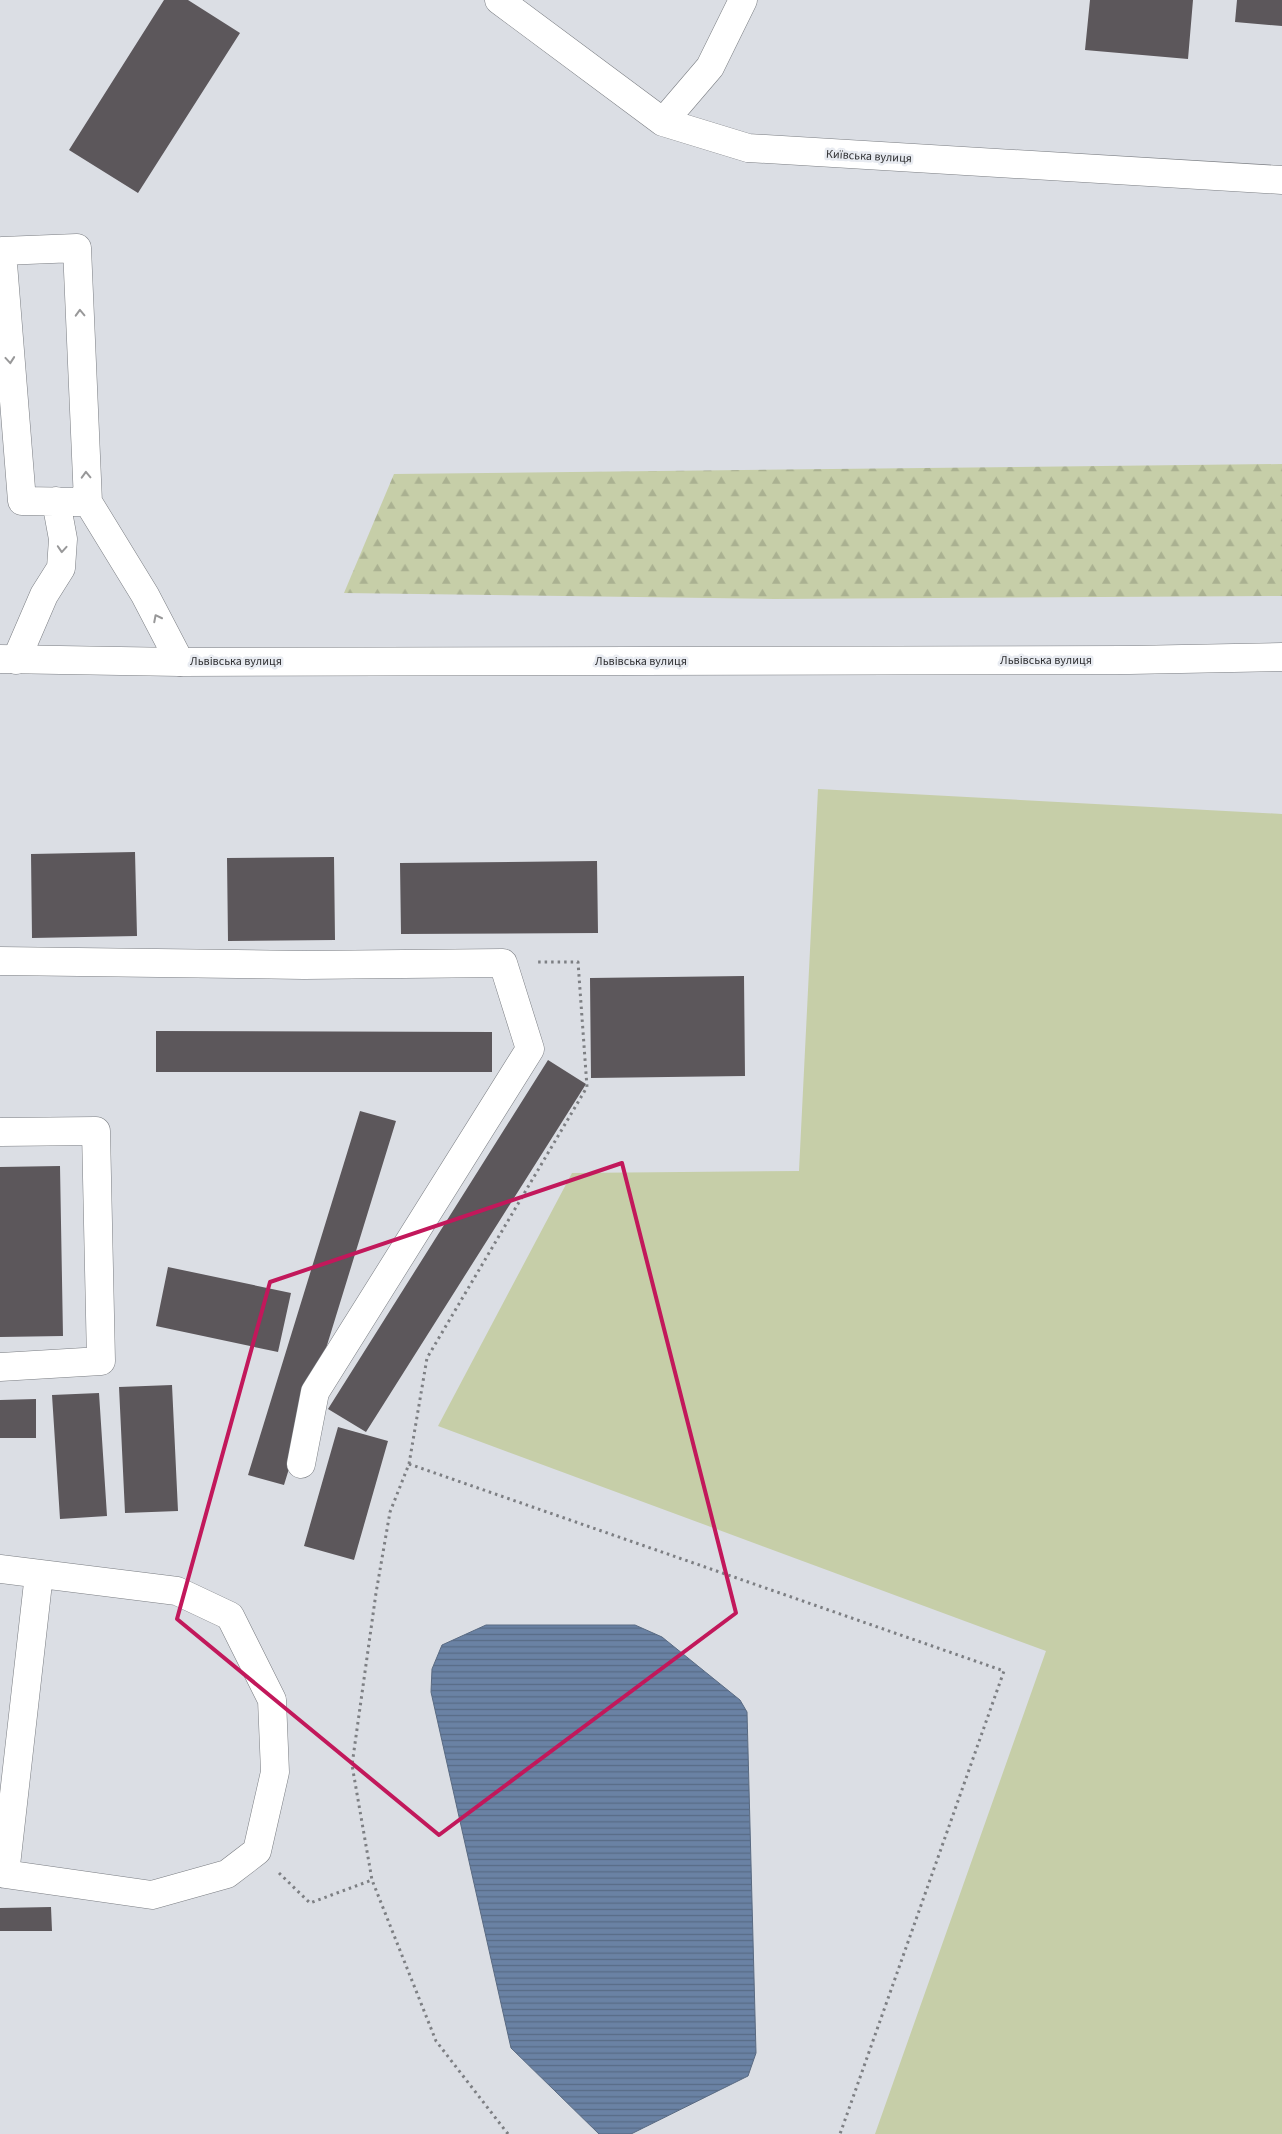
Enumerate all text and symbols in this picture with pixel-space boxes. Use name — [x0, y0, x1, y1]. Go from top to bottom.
street label: Київська вулиця — [826, 146, 912, 167]
one-way arrow — [75, 308, 85, 316]
one-way arrow — [5, 356, 16, 364]
one-way arrow — [81, 471, 92, 479]
one-way arrow — [57, 546, 68, 554]
one-way arrow — [153, 615, 163, 624]
street label: Львівська вулиця — [1000, 652, 1092, 669]
street label: Львівська вулиця — [190, 653, 282, 670]
street label: Львівська вулиця — [595, 653, 687, 670]

